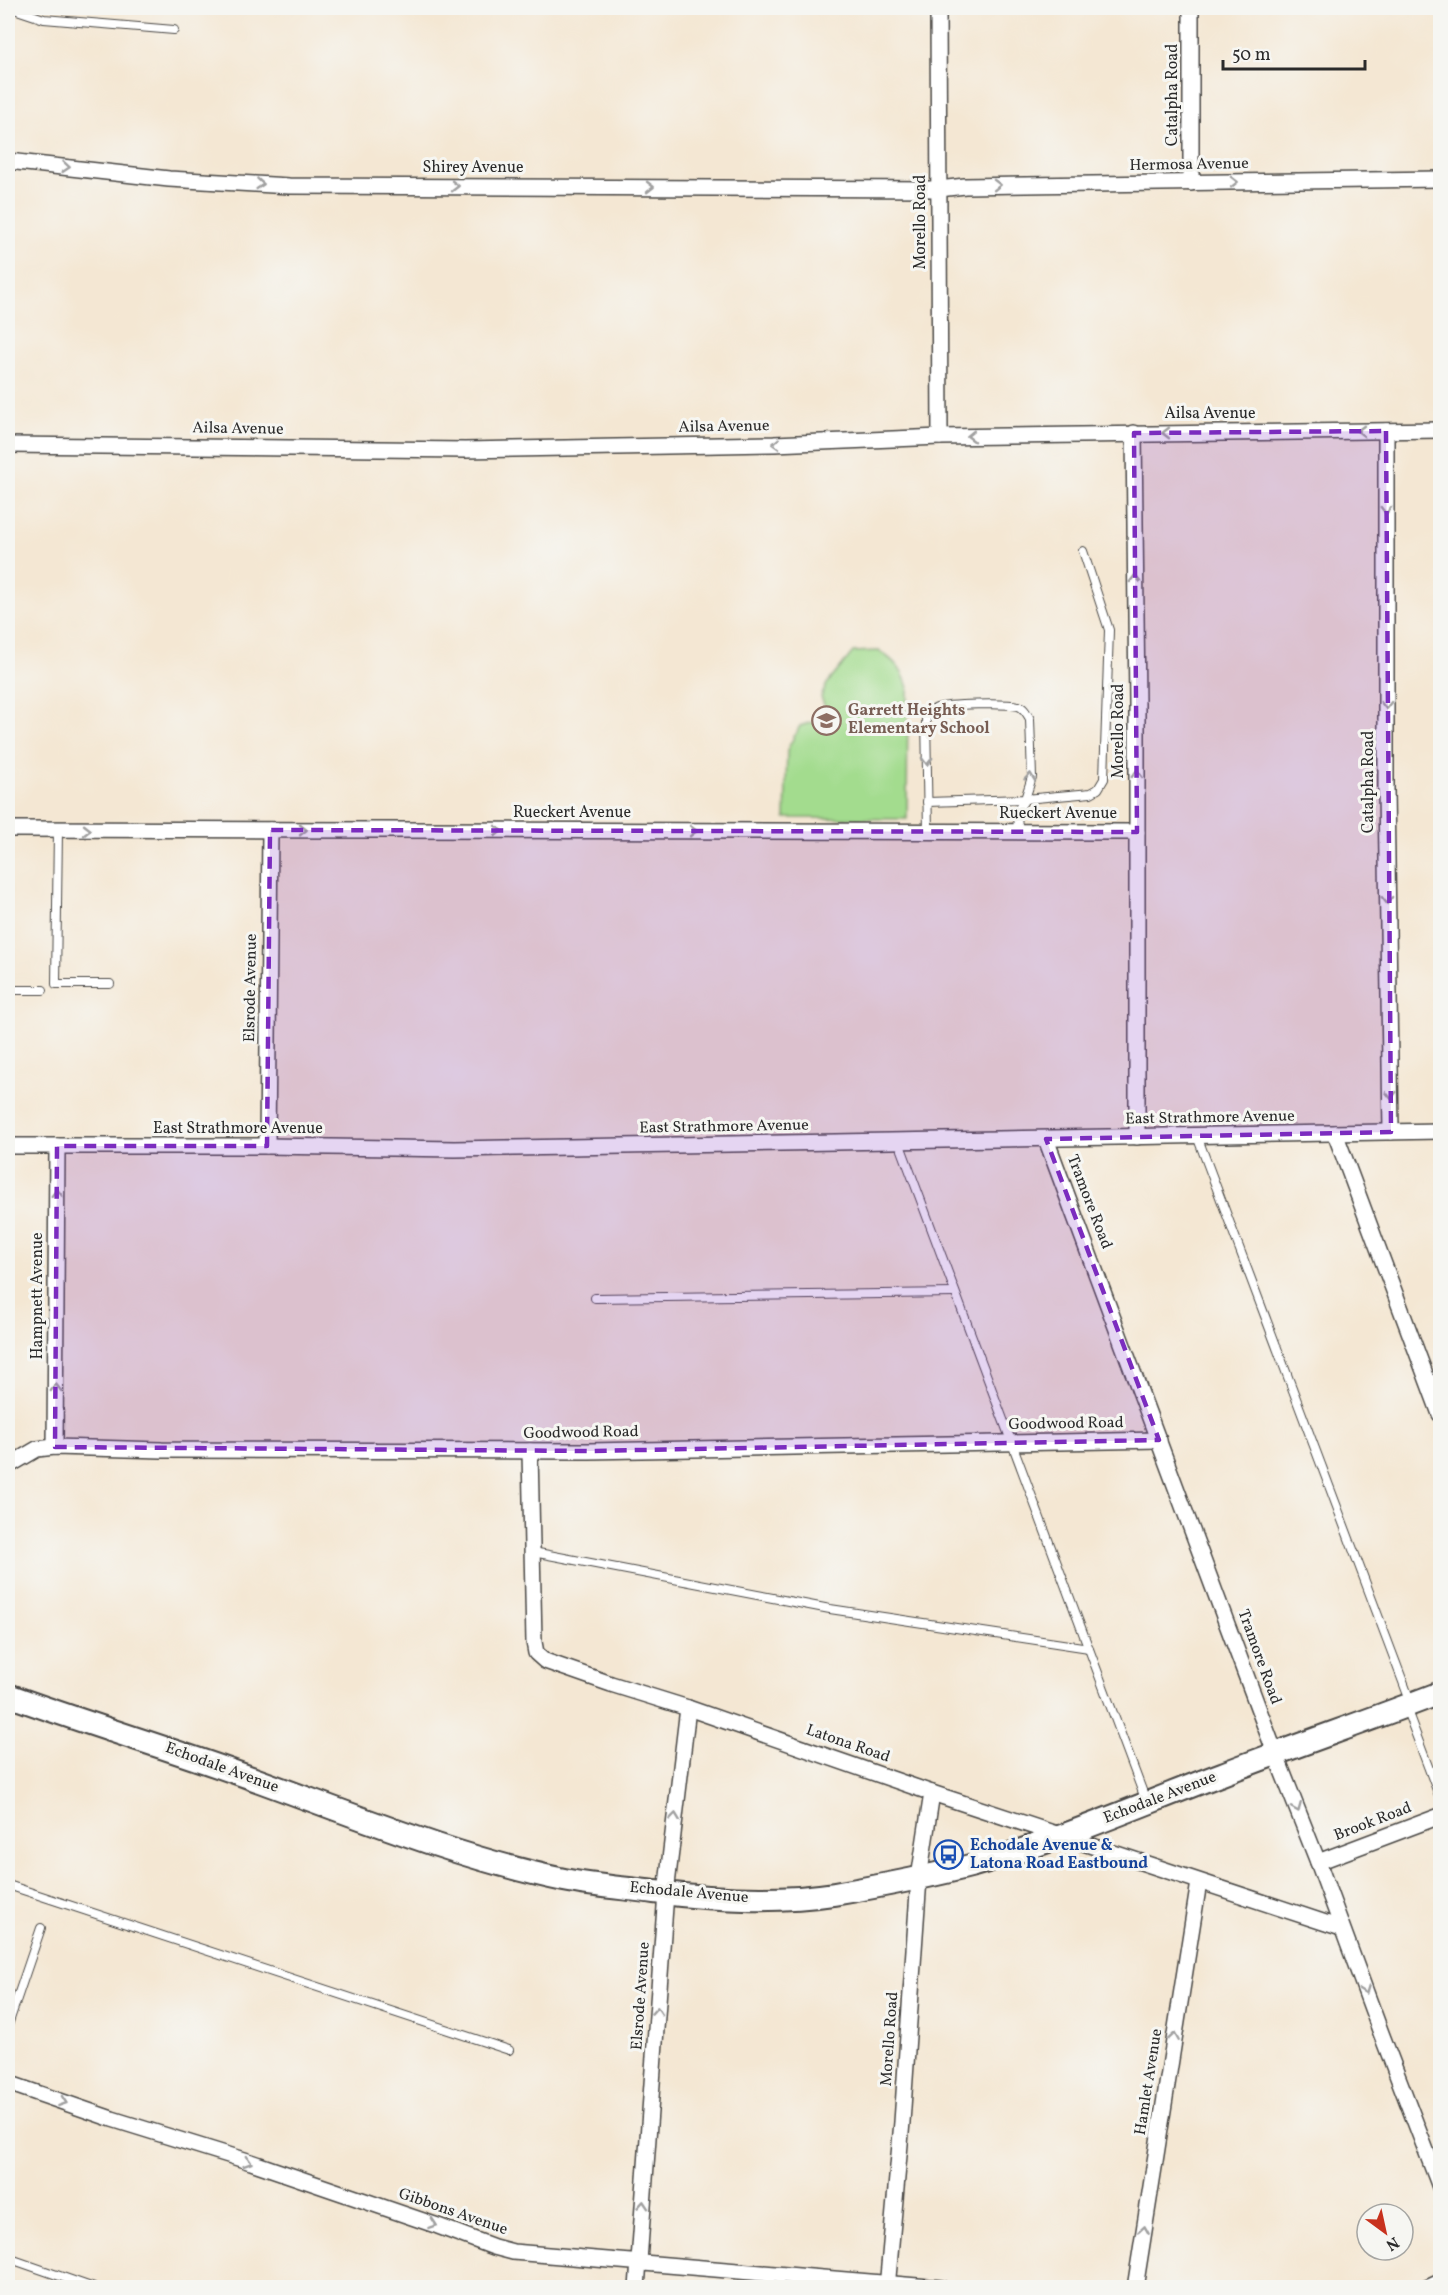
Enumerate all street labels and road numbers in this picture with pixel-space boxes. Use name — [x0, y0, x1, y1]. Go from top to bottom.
street label: Catalpha Road — [1162, 44, 1184, 146]
street label: Hermosa Avenue — [1129, 153, 1249, 177]
street label: Shirey Avenue — [422, 157, 524, 179]
street label: Morello Road — [910, 175, 932, 269]
street label: Ailsa Avenue — [1164, 403, 1256, 425]
street label: Ailsa Avenue — [678, 415, 770, 439]
street label: Ailsa Avenue — [192, 417, 284, 441]
street label: Morello Road — [1108, 684, 1130, 778]
street label: Catalpha Road — [1358, 731, 1380, 833]
street label: Rueckert Avenue — [513, 802, 631, 824]
street label: Rueckert Avenue — [999, 803, 1117, 825]
street label: Elsrode Avenue — [239, 934, 263, 1042]
street label: East Strathmore Avenue — [1125, 1106, 1295, 1130]
street label: East Strathmore Avenue — [639, 1115, 809, 1139]
street label: East Strathmore Avenue — [153, 1118, 323, 1140]
street label: Tramore Road — [1061, 1152, 1117, 1252]
street label: Hampnett Avenue — [27, 1232, 49, 1360]
street label: Goodwood Road — [1008, 1412, 1124, 1436]
street label: Goodwood Road — [523, 1421, 639, 1445]
street label: Tramore Road — [1232, 1606, 1286, 1708]
street label: Latona Road — [803, 1719, 893, 1769]
street label: Echodale Avenue — [162, 1737, 282, 1799]
street label: Echodale Avenue — [1100, 1766, 1220, 1830]
street label: Brook Road — [1331, 1797, 1415, 1847]
street label: Echodale Avenue — [629, 1877, 749, 1909]
street label: Elsrode Avenue — [626, 1941, 656, 2051]
street label: Morello Road — [876, 1991, 904, 2087]
street label: Hamlet Avenue — [1130, 2027, 1168, 2137]
street label: Gibbons Avenue — [395, 2183, 511, 2241]

